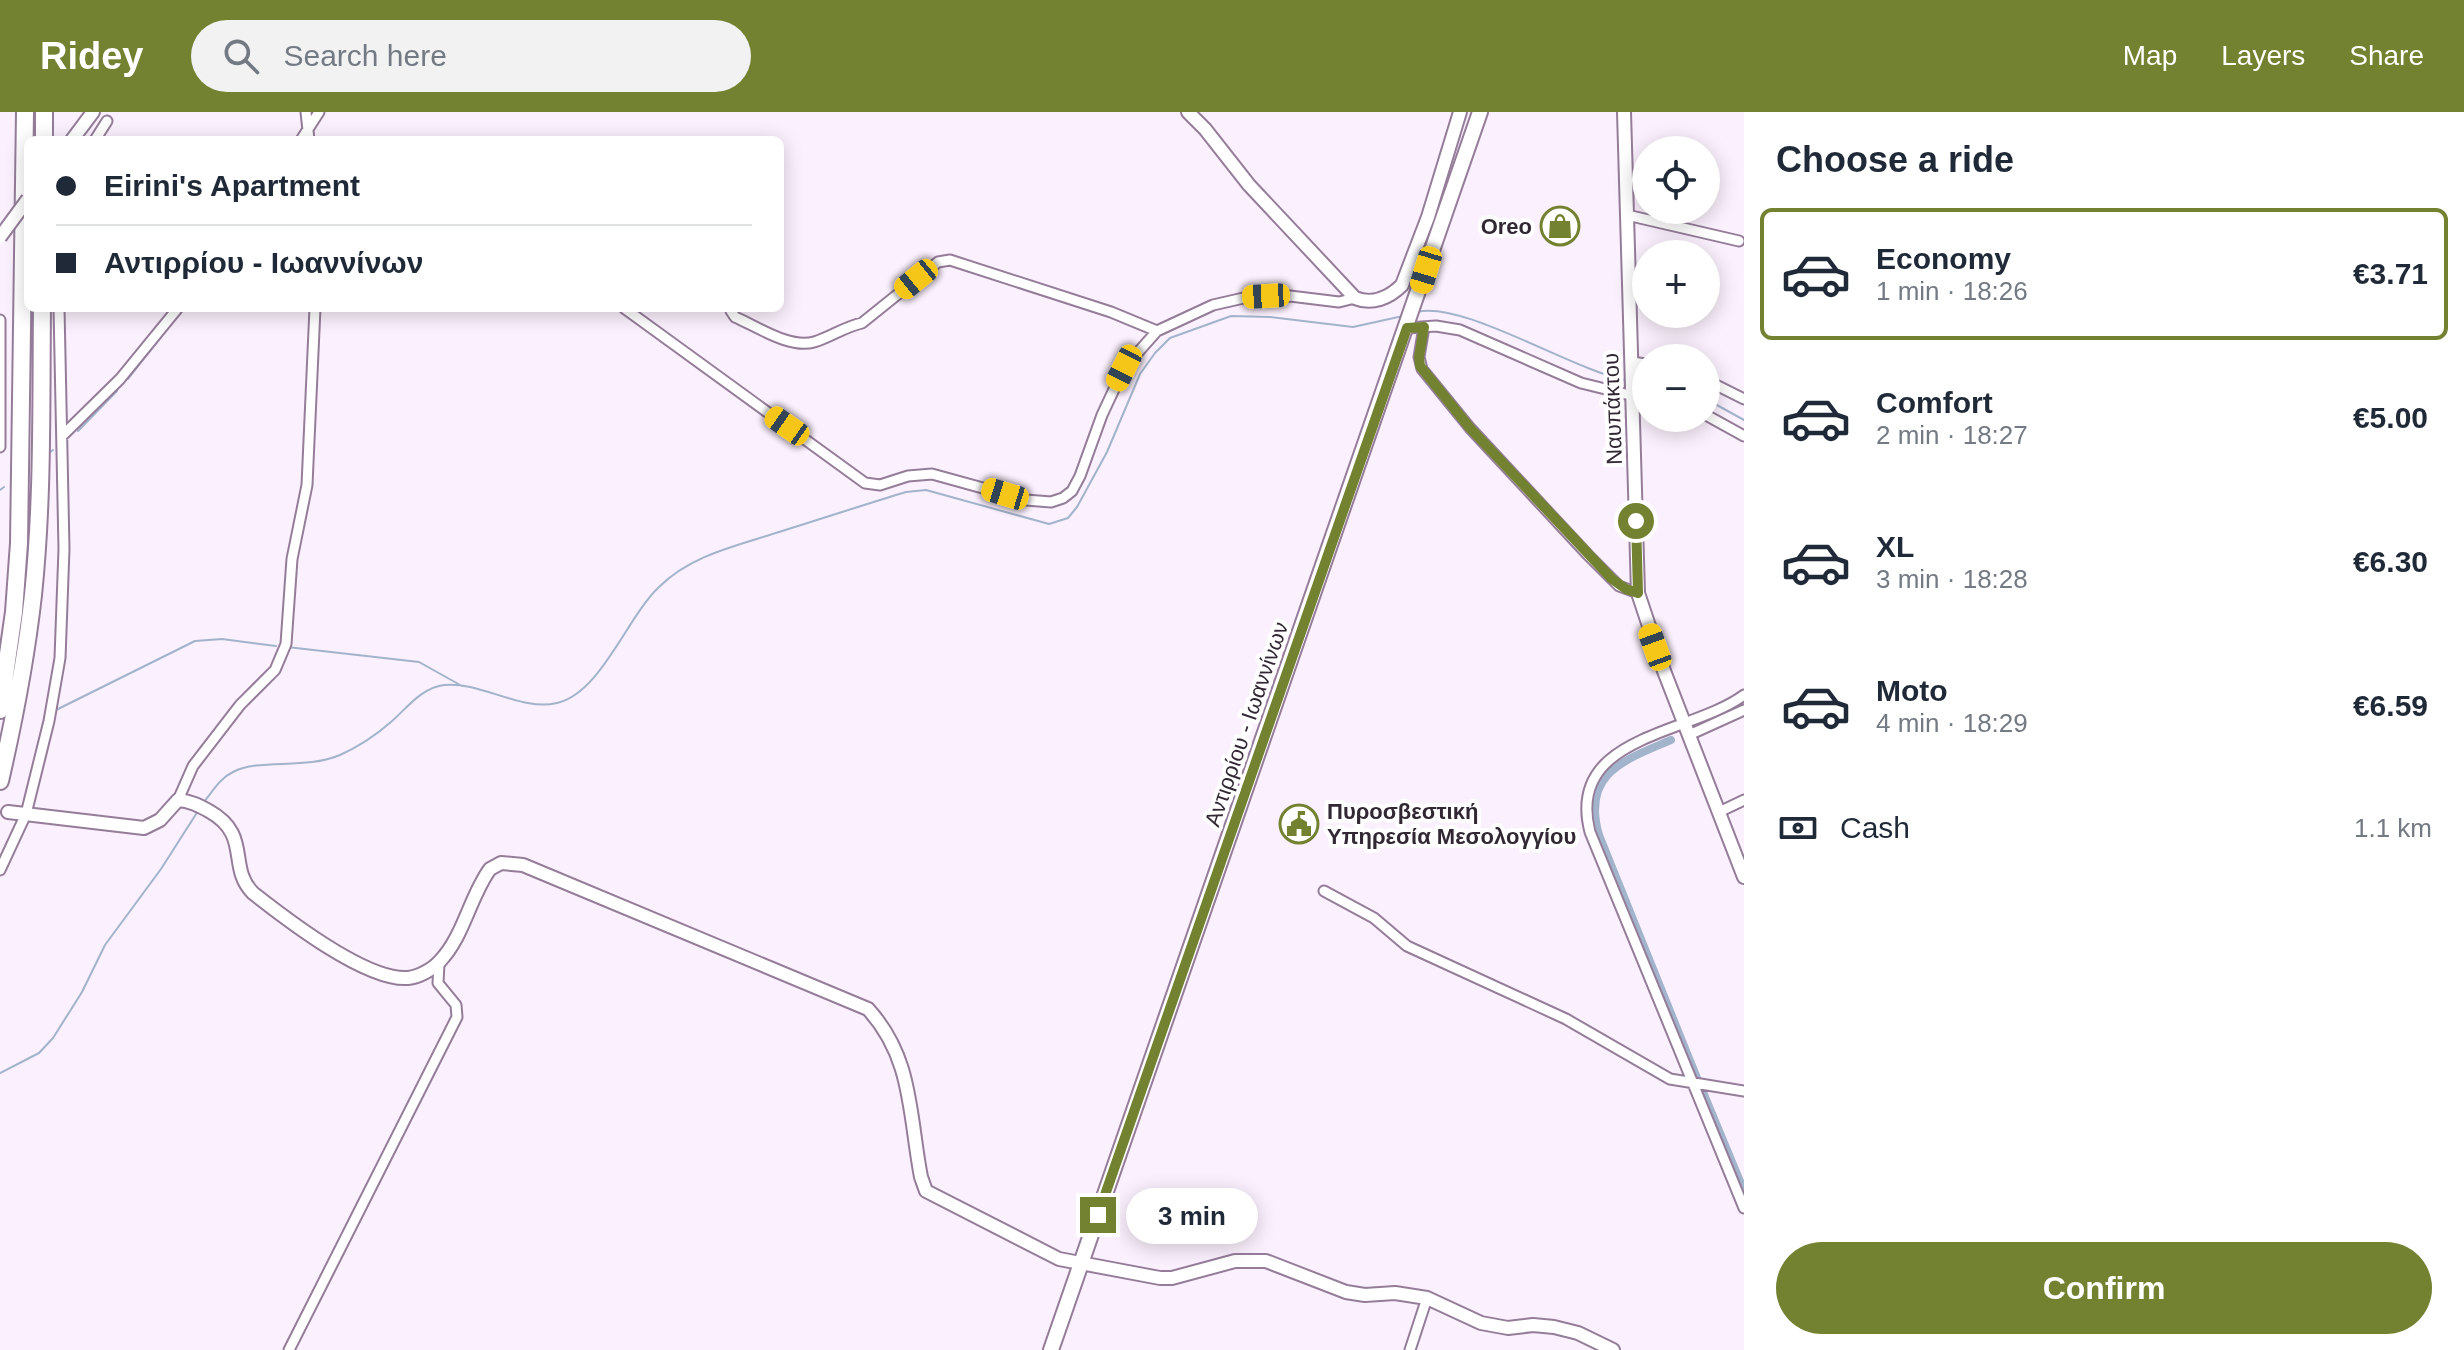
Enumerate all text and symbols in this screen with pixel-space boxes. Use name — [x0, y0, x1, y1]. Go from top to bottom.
search box — [191, 20, 751, 92]
icon: search — [219, 34, 263, 78]
text: Ridey — [40, 35, 143, 77]
text: Search here — [283, 39, 447, 72]
text: Map — [2123, 40, 2177, 71]
text: Layers — [2221, 40, 2305, 71]
text: Share — [2349, 40, 2424, 71]
map controls — [1632, 136, 1720, 432]
button: locate — [1632, 136, 1720, 224]
text: Choose a ride — [1776, 139, 2014, 180]
text: Eirini's Apartment — [104, 169, 360, 202]
shop icon: Oreo — [1539, 205, 1581, 247]
place label: Oreo — [1481, 214, 1532, 239]
icon: car — [1780, 238, 1852, 310]
button: + — [1632, 240, 1720, 328]
text: Economy — [1876, 242, 2011, 275]
car — [1408, 244, 1444, 296]
text: Αντιρρίου - Ιωαννίνων — [104, 246, 423, 279]
car — [890, 255, 942, 303]
text: €3.71 — [2353, 257, 2428, 290]
text: 1 min · 18:26 — [1876, 276, 2028, 306]
car — [1241, 283, 1291, 309]
car — [1102, 341, 1146, 395]
button: − — [1632, 344, 1720, 432]
street label: Ναυπάκτου — [1598, 353, 1627, 465]
icon: car — [1780, 382, 1852, 454]
text: Comfort — [1876, 386, 1993, 419]
text: €5.00 — [2353, 401, 2428, 434]
car — [760, 402, 814, 450]
text: 2 min · 18:27 — [1876, 420, 2028, 450]
car — [979, 476, 1031, 512]
route start — [1618, 503, 1654, 539]
icon: car — [1780, 526, 1852, 598]
text: XL — [1876, 530, 1914, 563]
text: €6.30 — [2353, 545, 2428, 578]
text: 3 min · 18:28 — [1876, 564, 2028, 594]
street label: Αντιρρίου - Ιωαννίνων — [1200, 619, 1293, 830]
car — [1636, 620, 1674, 674]
icon: car — [1780, 670, 1852, 742]
text: Moto — [1876, 674, 1948, 707]
text: €6.59 — [2353, 689, 2428, 722]
text: 4 min · 18:29 — [1876, 708, 2028, 738]
place label: Πυροσβεστική Υπηρεσία Μεσολογγίου — [1327, 799, 1576, 849]
public building icon: Πυροσβεστική Υπηρεσία Μεσολογγίου — [1278, 803, 1320, 845]
icon: cash — [1776, 806, 1820, 850]
text: Cash — [1840, 811, 1910, 844]
text: 1.1 km — [2354, 813, 2432, 843]
callout: 3 min — [1126, 1187, 1258, 1243]
route end — [1080, 1197, 1116, 1233]
text: 3 min — [1158, 1201, 1226, 1231]
button: Confirm — [1776, 1242, 2432, 1334]

